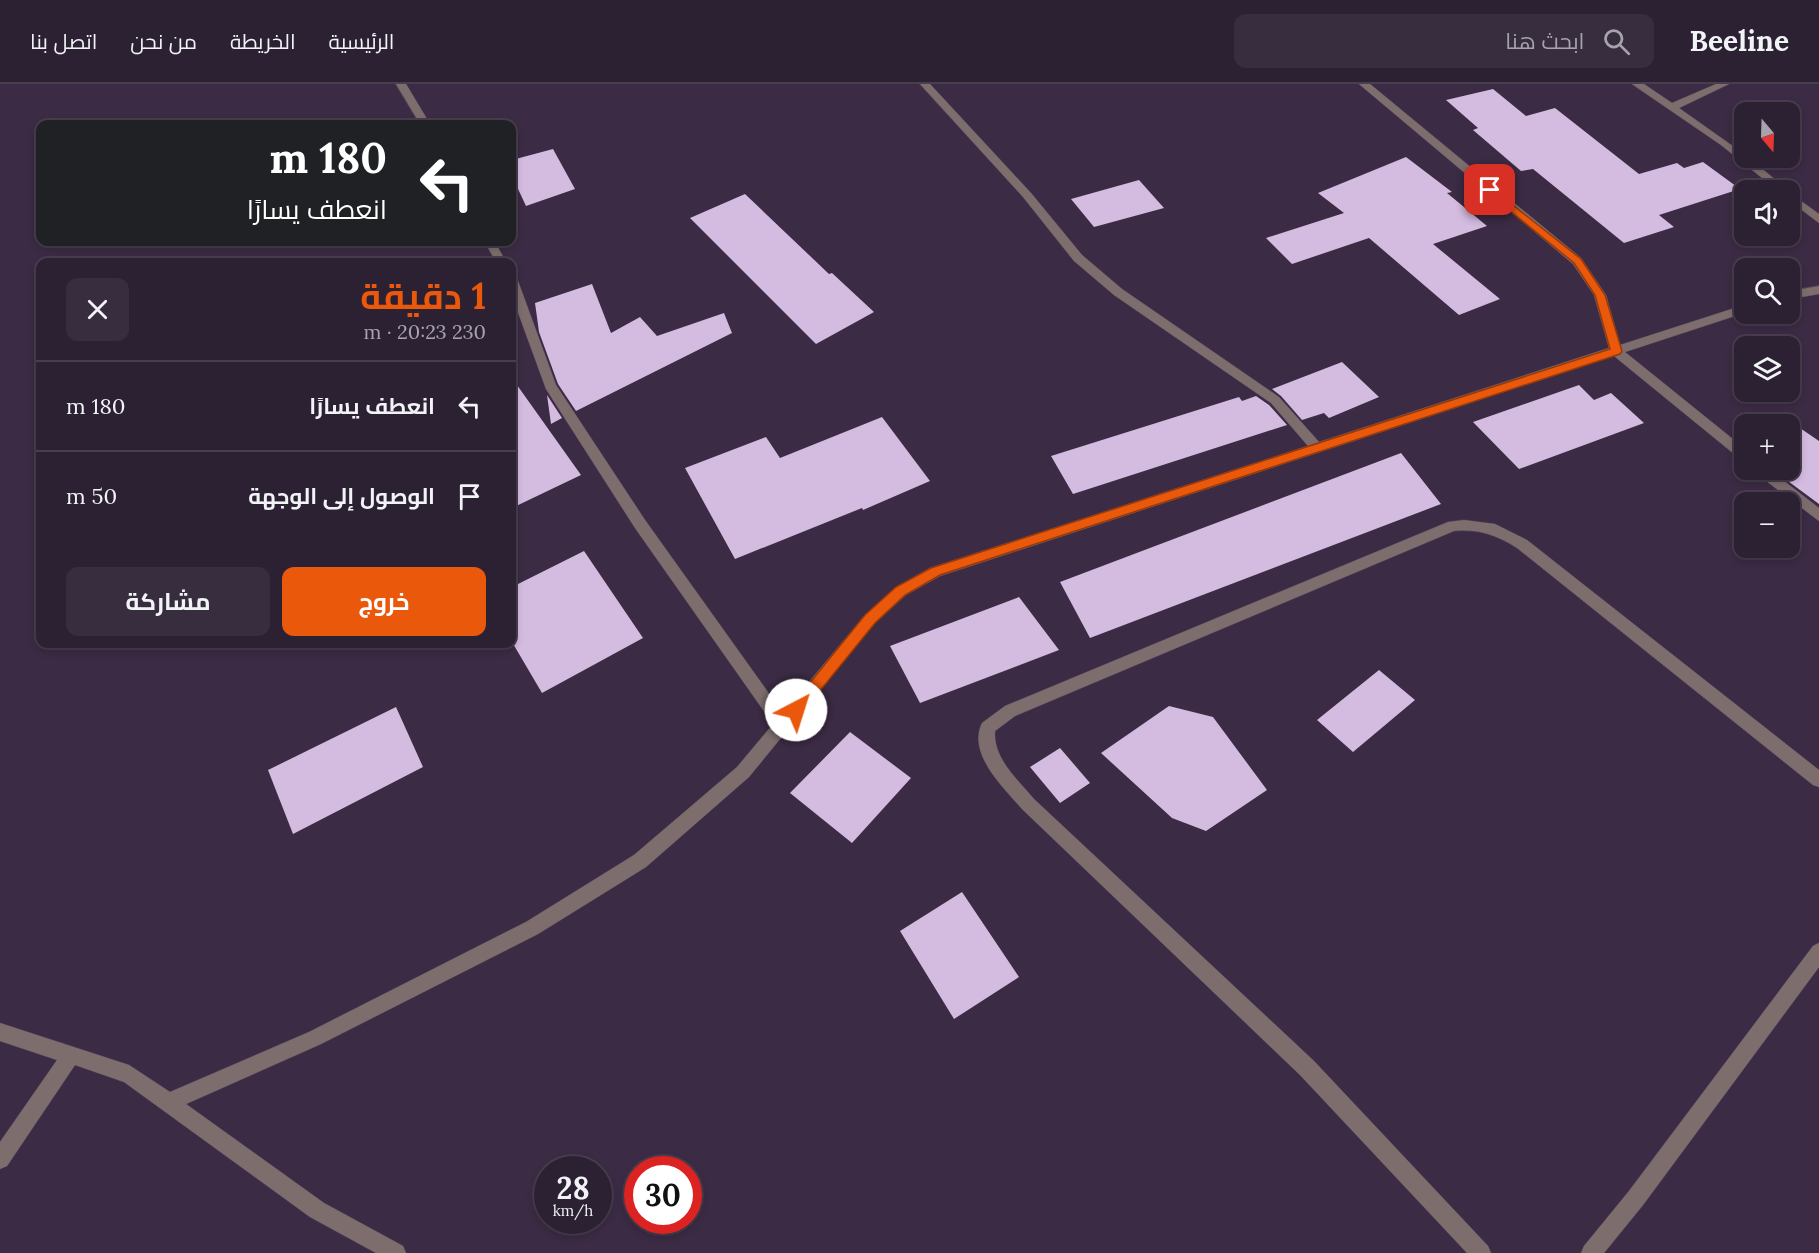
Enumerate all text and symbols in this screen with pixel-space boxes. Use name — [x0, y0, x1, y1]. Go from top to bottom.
search box — [1234, 14, 1654, 68]
text: Beeline — [1690, 23, 1789, 59]
icon: search — [1600, 25, 1633, 58]
text: ابحث هنا — [1505, 27, 1585, 55]
text: اتصل بنا — [30, 28, 97, 55]
text: من نحن — [130, 28, 197, 55]
text: الخريطة — [230, 28, 296, 55]
text: الرئيسية — [329, 28, 394, 55]
north arrow — [1734, 102, 1800, 168]
map controls — [1734, 102, 1800, 558]
text: 180 m — [270, 131, 387, 185]
icon: left — [408, 144, 486, 222]
pin — [1464, 164, 1515, 215]
icon: arrive — [1473, 173, 1506, 206]
button: sound — [1734, 180, 1800, 246]
text: انعطف يسارًا — [247, 192, 387, 226]
button: search — [1734, 258, 1800, 324]
text: 1 دقيقة — [360, 273, 486, 319]
button: close — [66, 278, 129, 341]
text: 230 m · 20:23 — [364, 319, 486, 344]
button: layers — [1734, 336, 1800, 402]
icon: left — [453, 390, 486, 423]
text: 180 m — [66, 392, 126, 420]
text: انعطف يسارًا — [309, 392, 435, 420]
button: + — [1734, 414, 1800, 480]
icon: arrive — [453, 480, 486, 513]
text: 50 m — [66, 482, 117, 510]
text: الوصول إلى الوجهة — [248, 482, 435, 510]
button: − — [1734, 492, 1800, 558]
button: مشاركة — [66, 567, 270, 636]
button: خروج — [282, 567, 486, 636]
position arrow — [764, 678, 828, 742]
speed limit sign: 30 — [624, 1156, 702, 1234]
text: 28 — [556, 1169, 590, 1207]
text: km/h — [553, 1201, 593, 1220]

